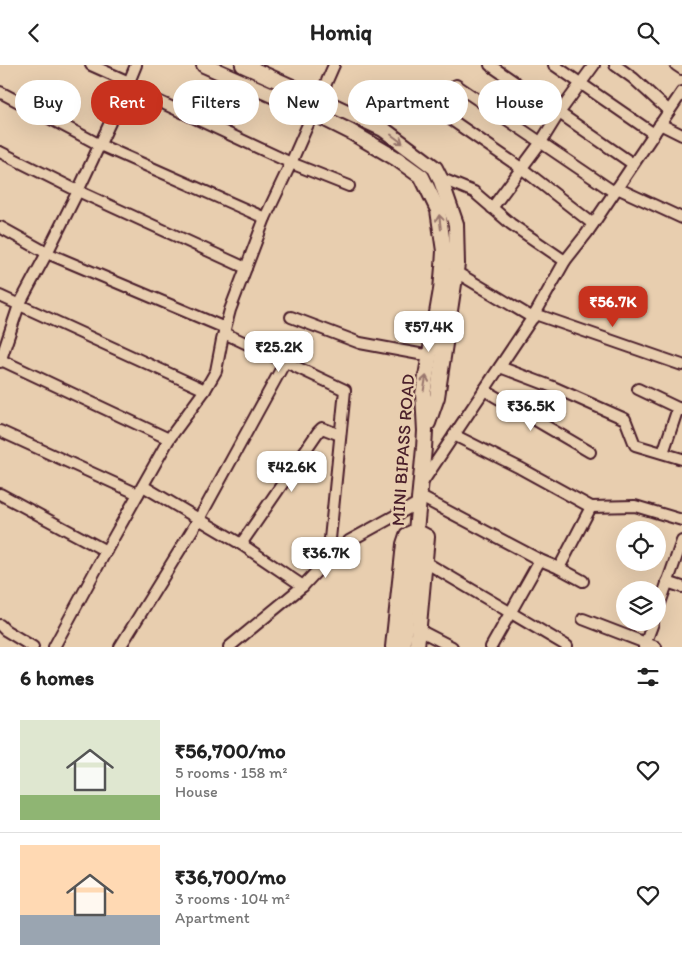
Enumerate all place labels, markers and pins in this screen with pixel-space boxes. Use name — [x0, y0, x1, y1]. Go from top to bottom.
pin: ₹56.7K — [572, 285, 654, 328]
pin: ₹57.4K — [388, 311, 470, 353]
pin: ₹25.2K — [238, 331, 320, 373]
pin: ₹36.5K — [490, 389, 572, 432]
pin: ₹42.6K — [251, 451, 333, 493]
pin: ₹36.7K — [285, 537, 367, 579]

